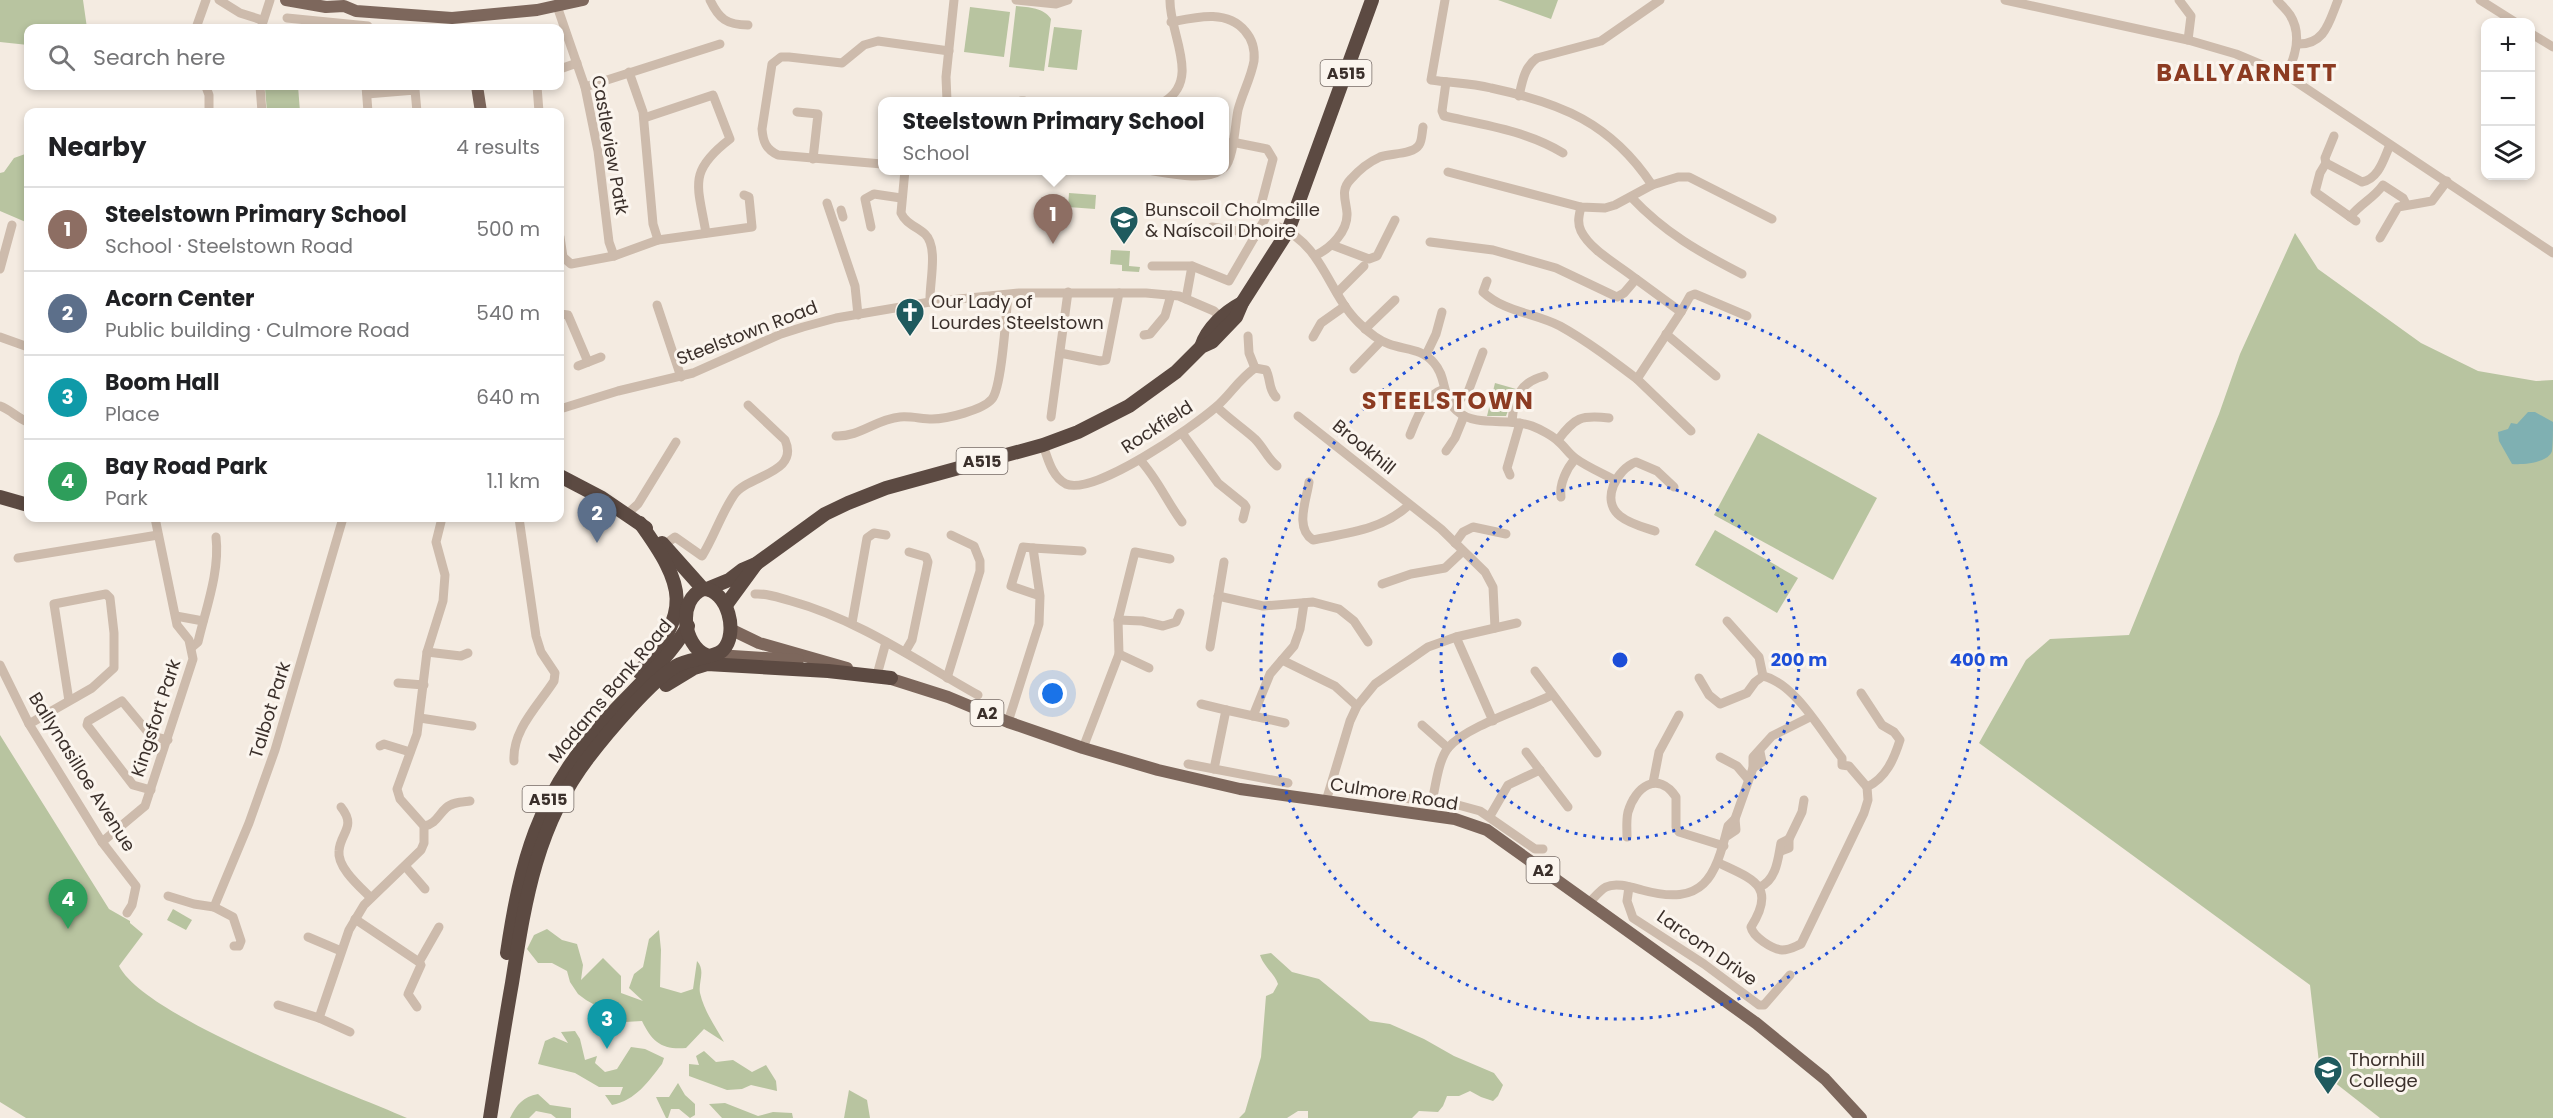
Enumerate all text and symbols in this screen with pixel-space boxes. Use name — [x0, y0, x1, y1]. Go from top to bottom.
map controls — [2481, 18, 2535, 180]
button: + — [2481, 18, 2535, 72]
search box — [24, 24, 564, 90]
icon: search — [45, 41, 78, 74]
text: Search here — [93, 42, 226, 73]
district label: BALLYARNETT — [2156, 56, 2338, 89]
road number: A515 — [1320, 60, 1372, 86]
button: − — [2481, 72, 2535, 126]
street label: Castleview Patk — [586, 73, 635, 217]
popup — [878, 97, 1229, 175]
text: Steelstown Primary School — [903, 106, 1204, 137]
button: layers — [2481, 126, 2535, 180]
text: Nearby — [48, 129, 146, 165]
text: 4 results — [456, 133, 540, 161]
text: School — [903, 139, 970, 167]
pin: 1 — [1034, 194, 1072, 244]
place label: Bunscoil Cholmcille & Naíscoil Dhoire — [1145, 197, 1320, 243]
text: Steelstown Primary School — [105, 199, 407, 230]
school or university icon: Bunscoil Cholmcille & Naíscoil Dhoire — [1108, 204, 1140, 246]
text: 1 — [64, 215, 71, 243]
text: 500 m — [476, 215, 540, 243]
text: School · Steelstown Road — [105, 232, 353, 260]
text: Acorn Center — [105, 283, 255, 314]
place label: Our Lady of Lourdes Steelstown — [931, 289, 1104, 335]
street label: Steelstown Road — [673, 294, 821, 371]
church icon: Our Lady of Lourdes Steelstown — [894, 296, 926, 338]
text: 2 — [62, 299, 73, 327]
text: 540 m — [476, 299, 540, 327]
text: Public building · Culmore Road — [105, 316, 410, 344]
text: Boom Hall — [105, 367, 220, 398]
text: 3 — [61, 383, 74, 411]
text: 640 m — [476, 383, 540, 411]
district label: STEELSTOWN — [1362, 384, 1534, 417]
street label: Rockfield — [1116, 394, 1197, 459]
text: Place — [105, 400, 160, 428]
street label: Brookhill — [1327, 413, 1401, 480]
road number: A515 — [956, 448, 1008, 474]
text: Bay Road Park — [105, 451, 268, 482]
text: 4 — [61, 467, 74, 495]
text: 1.1 km — [487, 467, 540, 495]
text: Park — [105, 484, 148, 512]
pin: 2 — [578, 494, 616, 543]
street label: Madams Bank Road — [542, 614, 677, 768]
text: 200 m — [1771, 647, 1827, 672]
text: 400 m — [1950, 647, 2008, 672]
centre of rings — [1610, 650, 1630, 670]
street label: Kingsfort Park — [125, 655, 187, 780]
street label: Talbot Park — [243, 658, 296, 761]
your location — [1038, 679, 1067, 708]
street label: Ballynasilloe Avenue — [23, 687, 142, 856]
road number: A2 — [970, 700, 1004, 726]
street label: Culmore Road — [1328, 771, 1460, 816]
road number: A515 — [522, 786, 574, 812]
road number: A2 — [1526, 857, 1560, 883]
pin: 4 — [48, 880, 88, 929]
street label: Larcom Drive — [1652, 904, 1763, 992]
pin: 3 — [588, 1000, 626, 1049]
place label: Thornhill College — [2349, 1047, 2425, 1093]
school or university icon: Thornhill College — [2312, 1054, 2344, 1096]

